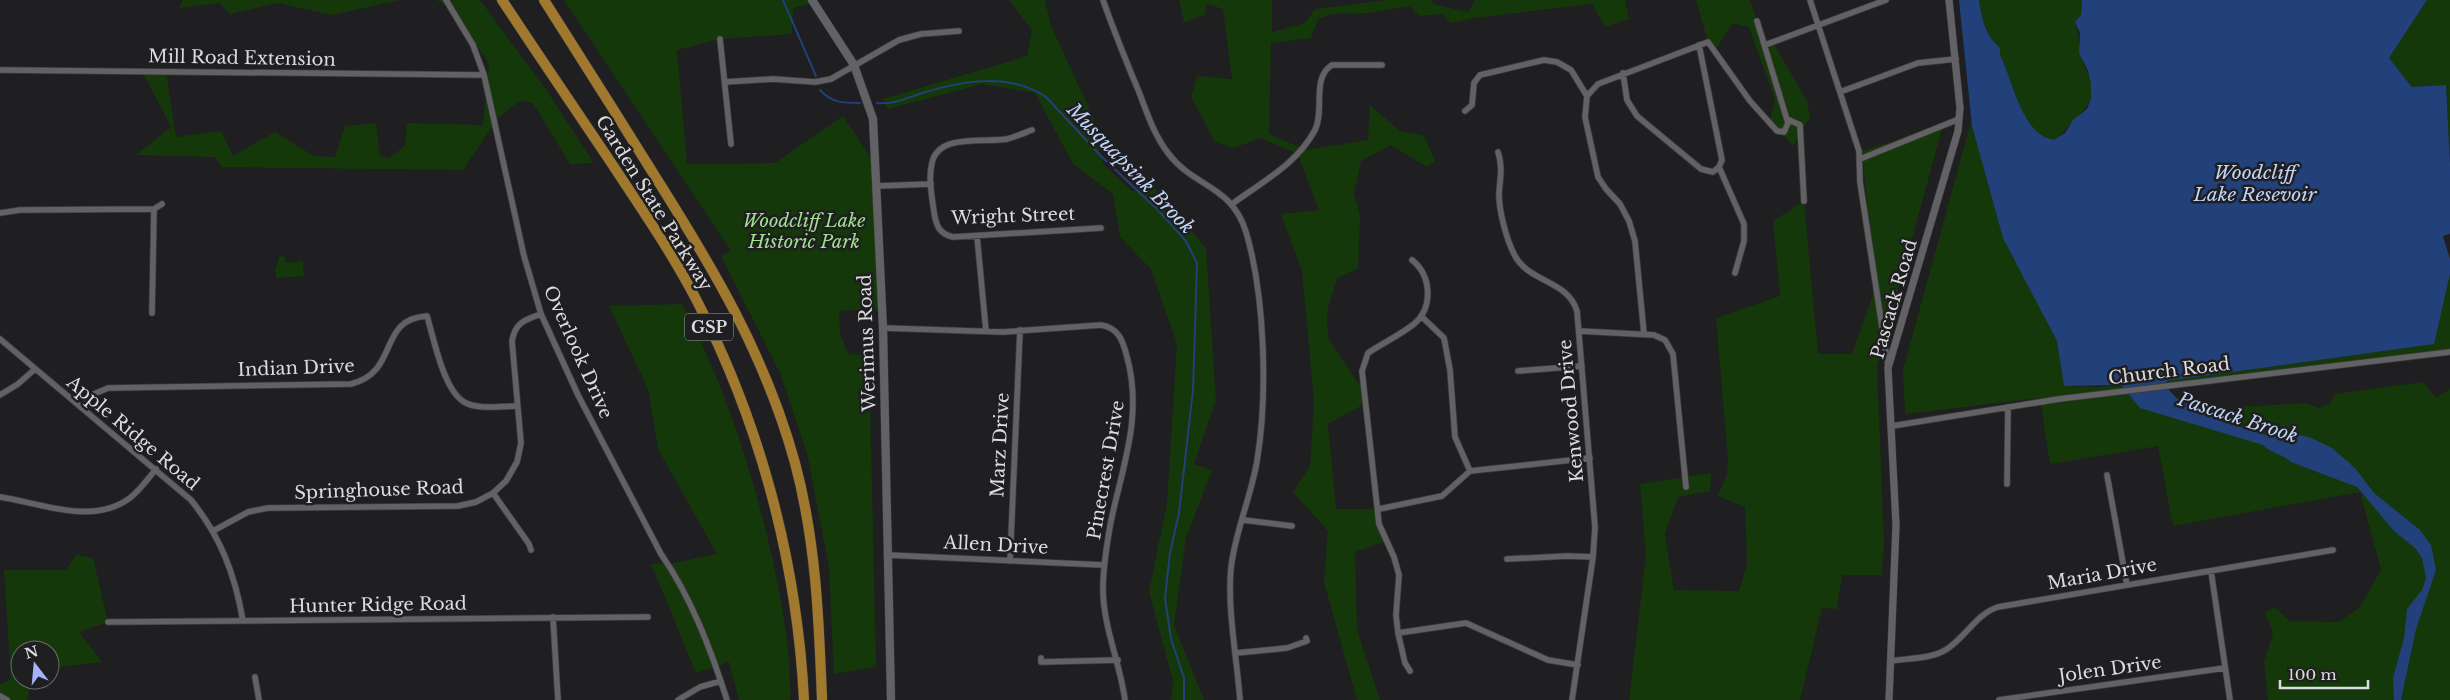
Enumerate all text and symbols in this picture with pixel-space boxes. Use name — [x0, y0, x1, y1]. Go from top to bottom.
street label: Mill Road Extension — [148, 45, 336, 71]
water label: Musquapsink Brook — [1062, 98, 1199, 238]
street label: Garden State Parkway — [591, 111, 717, 295]
water label: Woodcliff Lake Resevoir — [2193, 161, 2318, 206]
street label: Wright Street — [950, 203, 1076, 229]
park label: Woodcliff Lake Historic Park — [743, 210, 865, 253]
street label: Pascack Road — [1866, 237, 1922, 361]
street label: Werimus Road — [854, 274, 880, 413]
street label: Overlook Drive — [539, 282, 617, 422]
road number: GSP — [685, 314, 733, 341]
street label: Kenwood Drive — [1554, 339, 1588, 483]
street label: Church Road — [2107, 353, 2231, 389]
street label: Indian Drive — [237, 355, 355, 381]
street label: Apple Ridge Road — [61, 371, 204, 495]
water label: Pascack Brook — [2174, 387, 2301, 448]
street label: Marz Drive — [986, 392, 1014, 498]
street label: Pinecrest Drive — [1083, 399, 1129, 541]
street label: Springhouse Road — [294, 476, 464, 504]
street label: Allen Drive — [942, 531, 1049, 559]
street label: Maria Drive — [2046, 554, 2158, 594]
street label: Hunter Ridge Road — [289, 592, 467, 618]
north arrow — [10, 640, 60, 690]
text: N — [23, 642, 40, 663]
street label: Jolen Drive — [2055, 651, 2163, 687]
scale bar — [2280, 658, 2368, 690]
text: 100 m — [2288, 665, 2337, 684]

